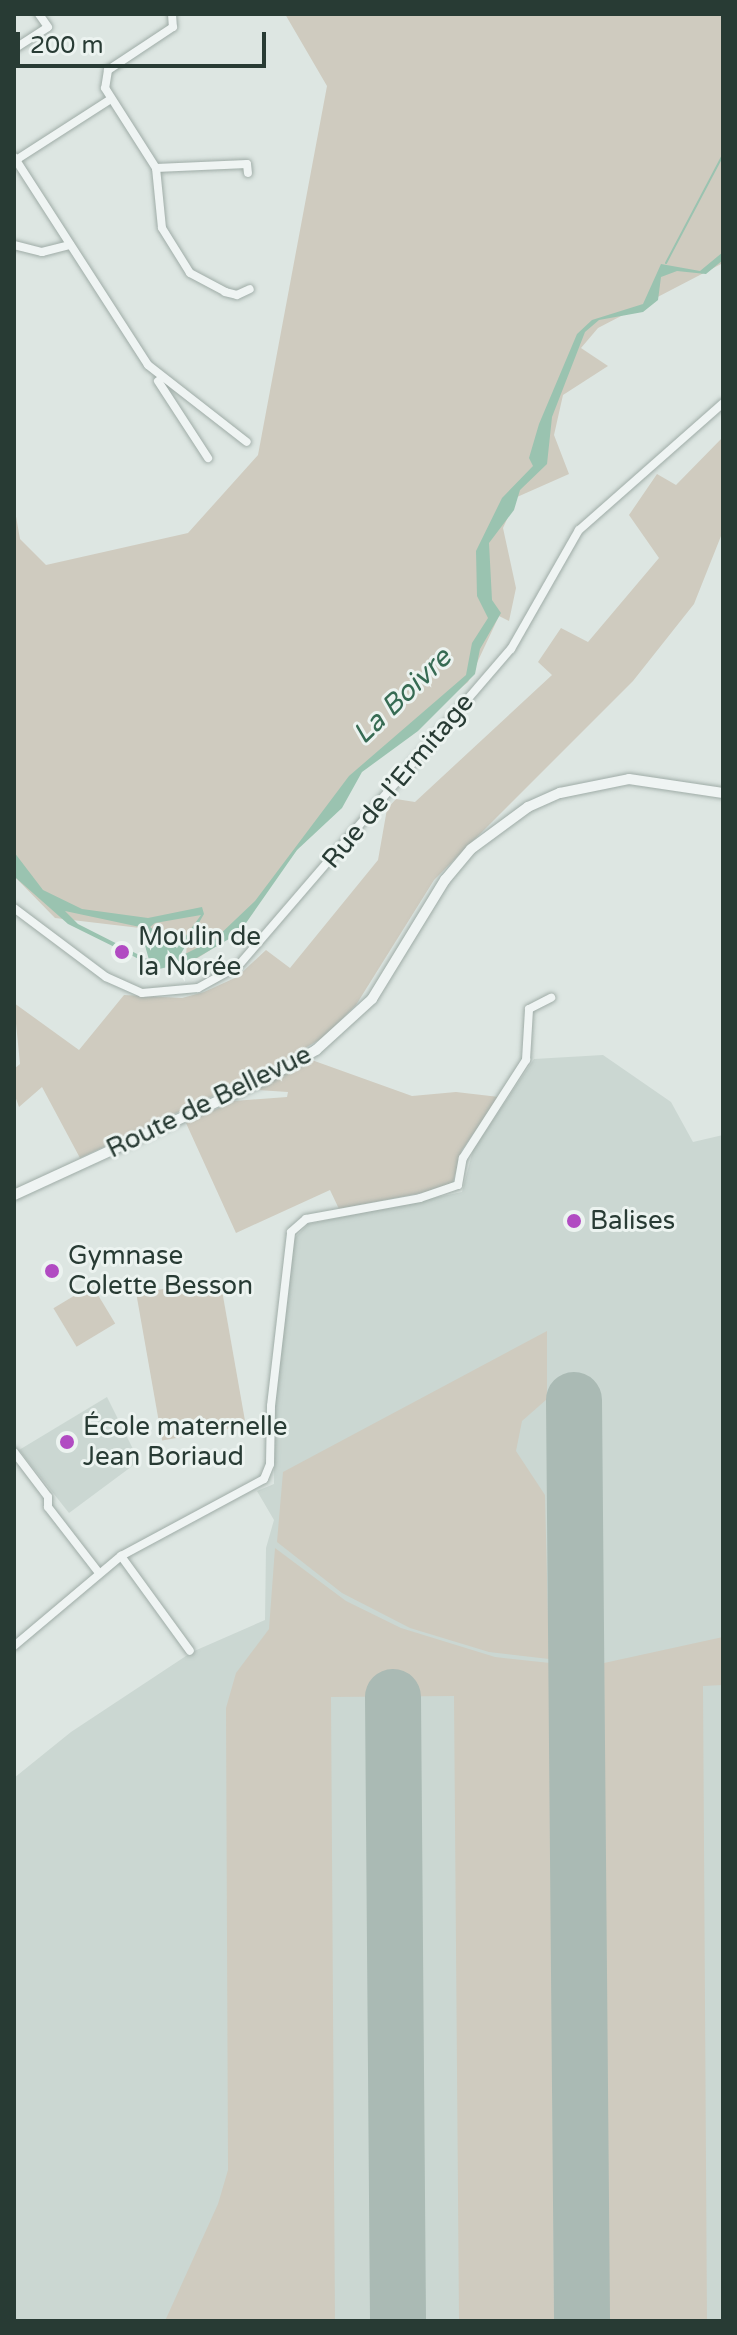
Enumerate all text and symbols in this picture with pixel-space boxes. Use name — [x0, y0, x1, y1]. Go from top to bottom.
scale bar — [20, 16, 270, 66]
text: 200 m — [30, 31, 104, 60]
water label: La Boivre — [346, 641, 458, 751]
street label: Rue de l’Ermitage — [316, 687, 480, 875]
place label: Moulin de la Norée — [138, 921, 261, 982]
marker: Moulin de la Norée — [113, 943, 131, 961]
street label: Route de Bellevue — [102, 1039, 316, 1165]
place label: Balises — [590, 1205, 675, 1237]
marker: Balises — [565, 1212, 583, 1230]
place label: Gymnase Colette Besson — [68, 1240, 253, 1302]
marker: Gymnase Colette Besson — [43, 1262, 61, 1280]
place label: École maternelle Jean Boriaud — [83, 1411, 288, 1472]
marker: École maternelle Jean Boriaud — [58, 1433, 76, 1451]

